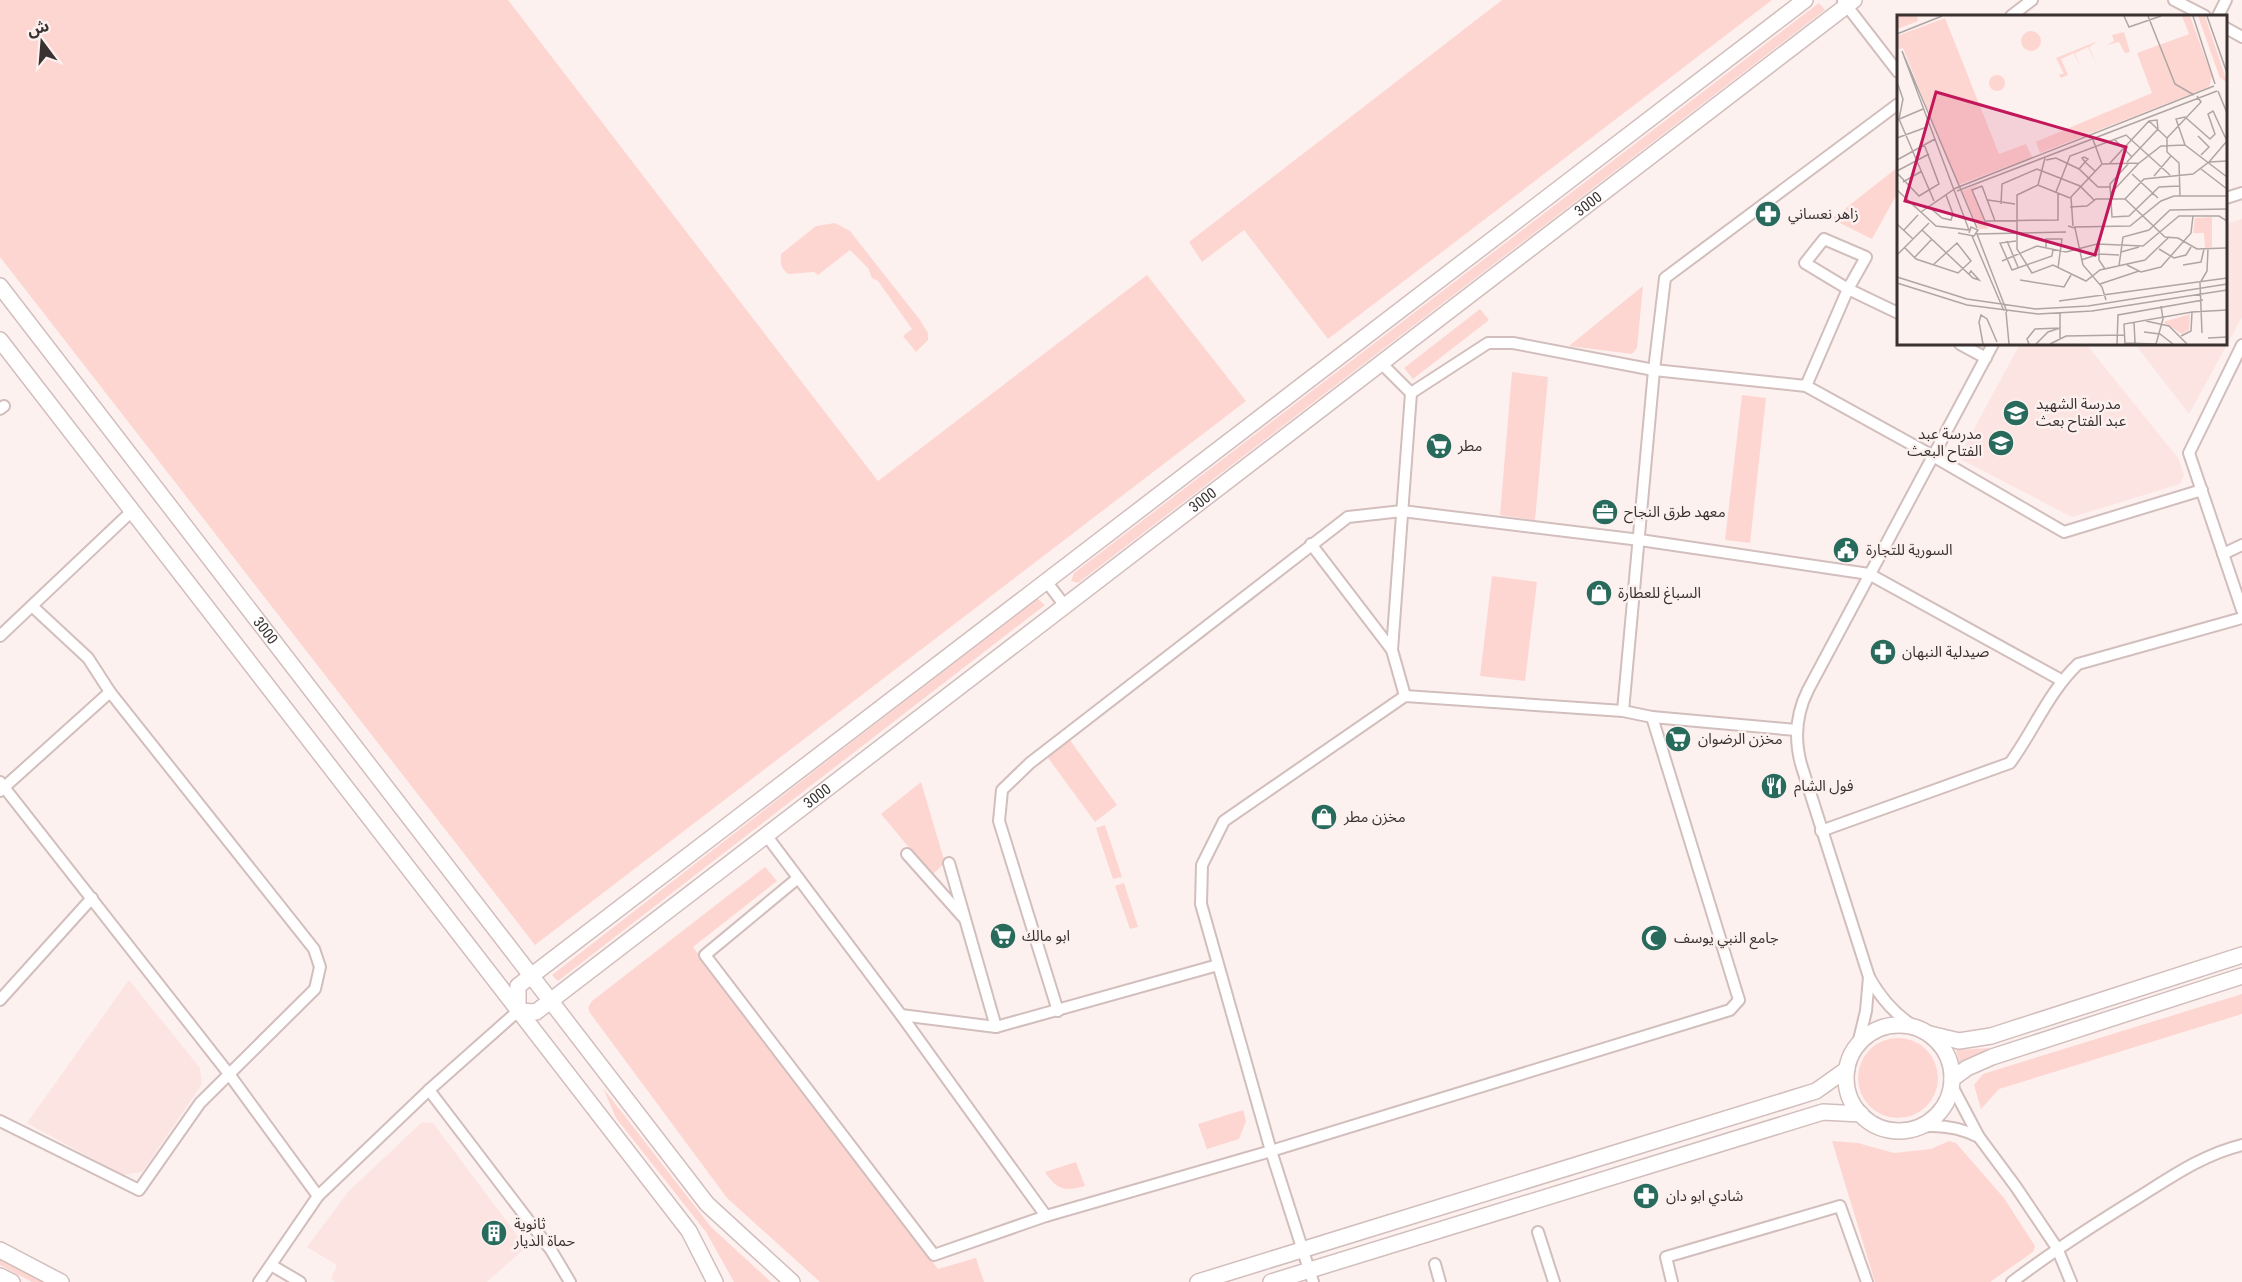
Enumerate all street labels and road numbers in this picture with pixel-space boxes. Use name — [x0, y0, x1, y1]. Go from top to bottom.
street label: 3000 — [1571, 188, 1606, 220]
street label: 3000 — [1186, 484, 1220, 516]
street label: 3000 — [249, 613, 282, 648]
street label: 3000 — [800, 780, 835, 812]

